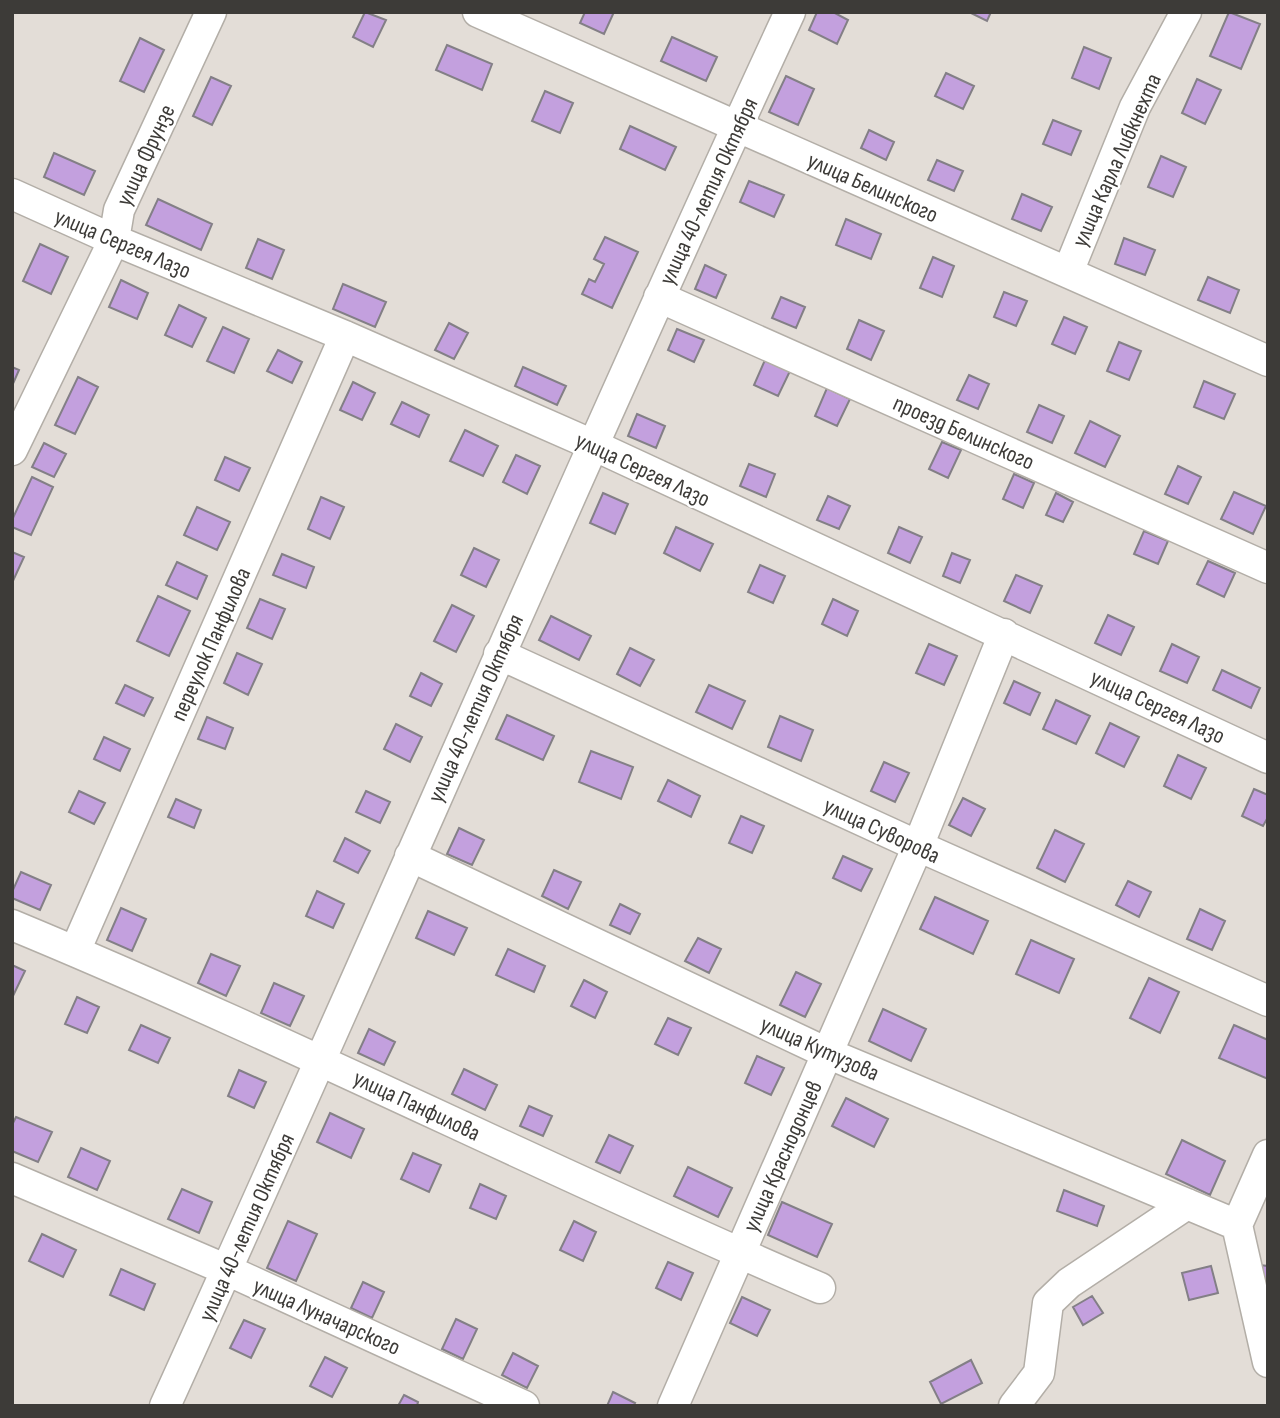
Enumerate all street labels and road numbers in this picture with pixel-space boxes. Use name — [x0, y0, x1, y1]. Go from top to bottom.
street label: улица Карла Либкнехта — [1066, 69, 1168, 251]
street label: улица 40-летия Октября — [653, 93, 765, 289]
street label: улица Фрунзе — [110, 100, 182, 211]
street label: улица Белинского — [803, 147, 942, 229]
street label: улица Сергея Лазо — [50, 203, 195, 285]
street label: проезд Белинского — [889, 389, 1038, 476]
street label: улица Сергея Лазо — [571, 426, 714, 513]
street label: переулок Панфилова — [165, 563, 257, 725]
street label: улица 40-летия Октября — [422, 610, 530, 807]
street label: улица Сергея Лазо — [1086, 663, 1229, 750]
street label: улица Суворова — [819, 792, 944, 870]
street label: улица Кутузова — [756, 1010, 883, 1088]
street label: улица Панфилова — [349, 1064, 484, 1147]
street label: улица Краснодонцев — [737, 1076, 829, 1236]
street label: улица 40-летия Октября — [193, 1129, 301, 1326]
street label: улица Луначарского — [249, 1272, 404, 1362]

